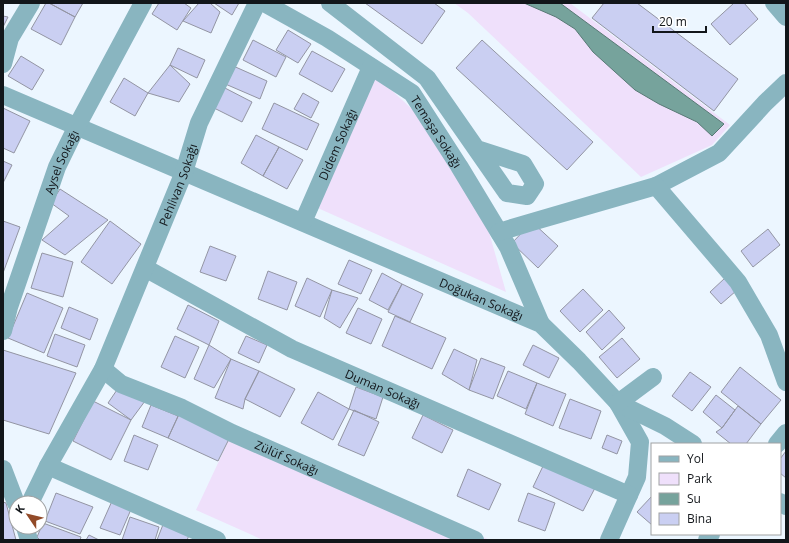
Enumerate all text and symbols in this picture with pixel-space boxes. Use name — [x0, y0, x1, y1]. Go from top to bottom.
scale bar — [653, 8, 706, 34]
text: 20 m — [659, 13, 687, 30]
street label: Temaşa Sokağı — [407, 92, 466, 171]
street label: Didem Sokağı — [314, 106, 360, 183]
street label: Aysel Sokağı — [40, 127, 82, 196]
street label: Pehlivan Sokağı — [154, 141, 201, 228]
street label: Doğukan Sokağı — [437, 273, 526, 324]
street label: Duman Sokağı — [343, 365, 423, 412]
street label: Zülüf Sokağı — [252, 436, 322, 479]
legend — [651, 443, 781, 535]
text: Yol — [687, 450, 704, 467]
text: Park — [687, 470, 713, 487]
text: Su — [687, 490, 701, 507]
north arrow — [8, 495, 48, 535]
text: K — [11, 501, 28, 516]
text: Bina — [687, 510, 712, 527]

